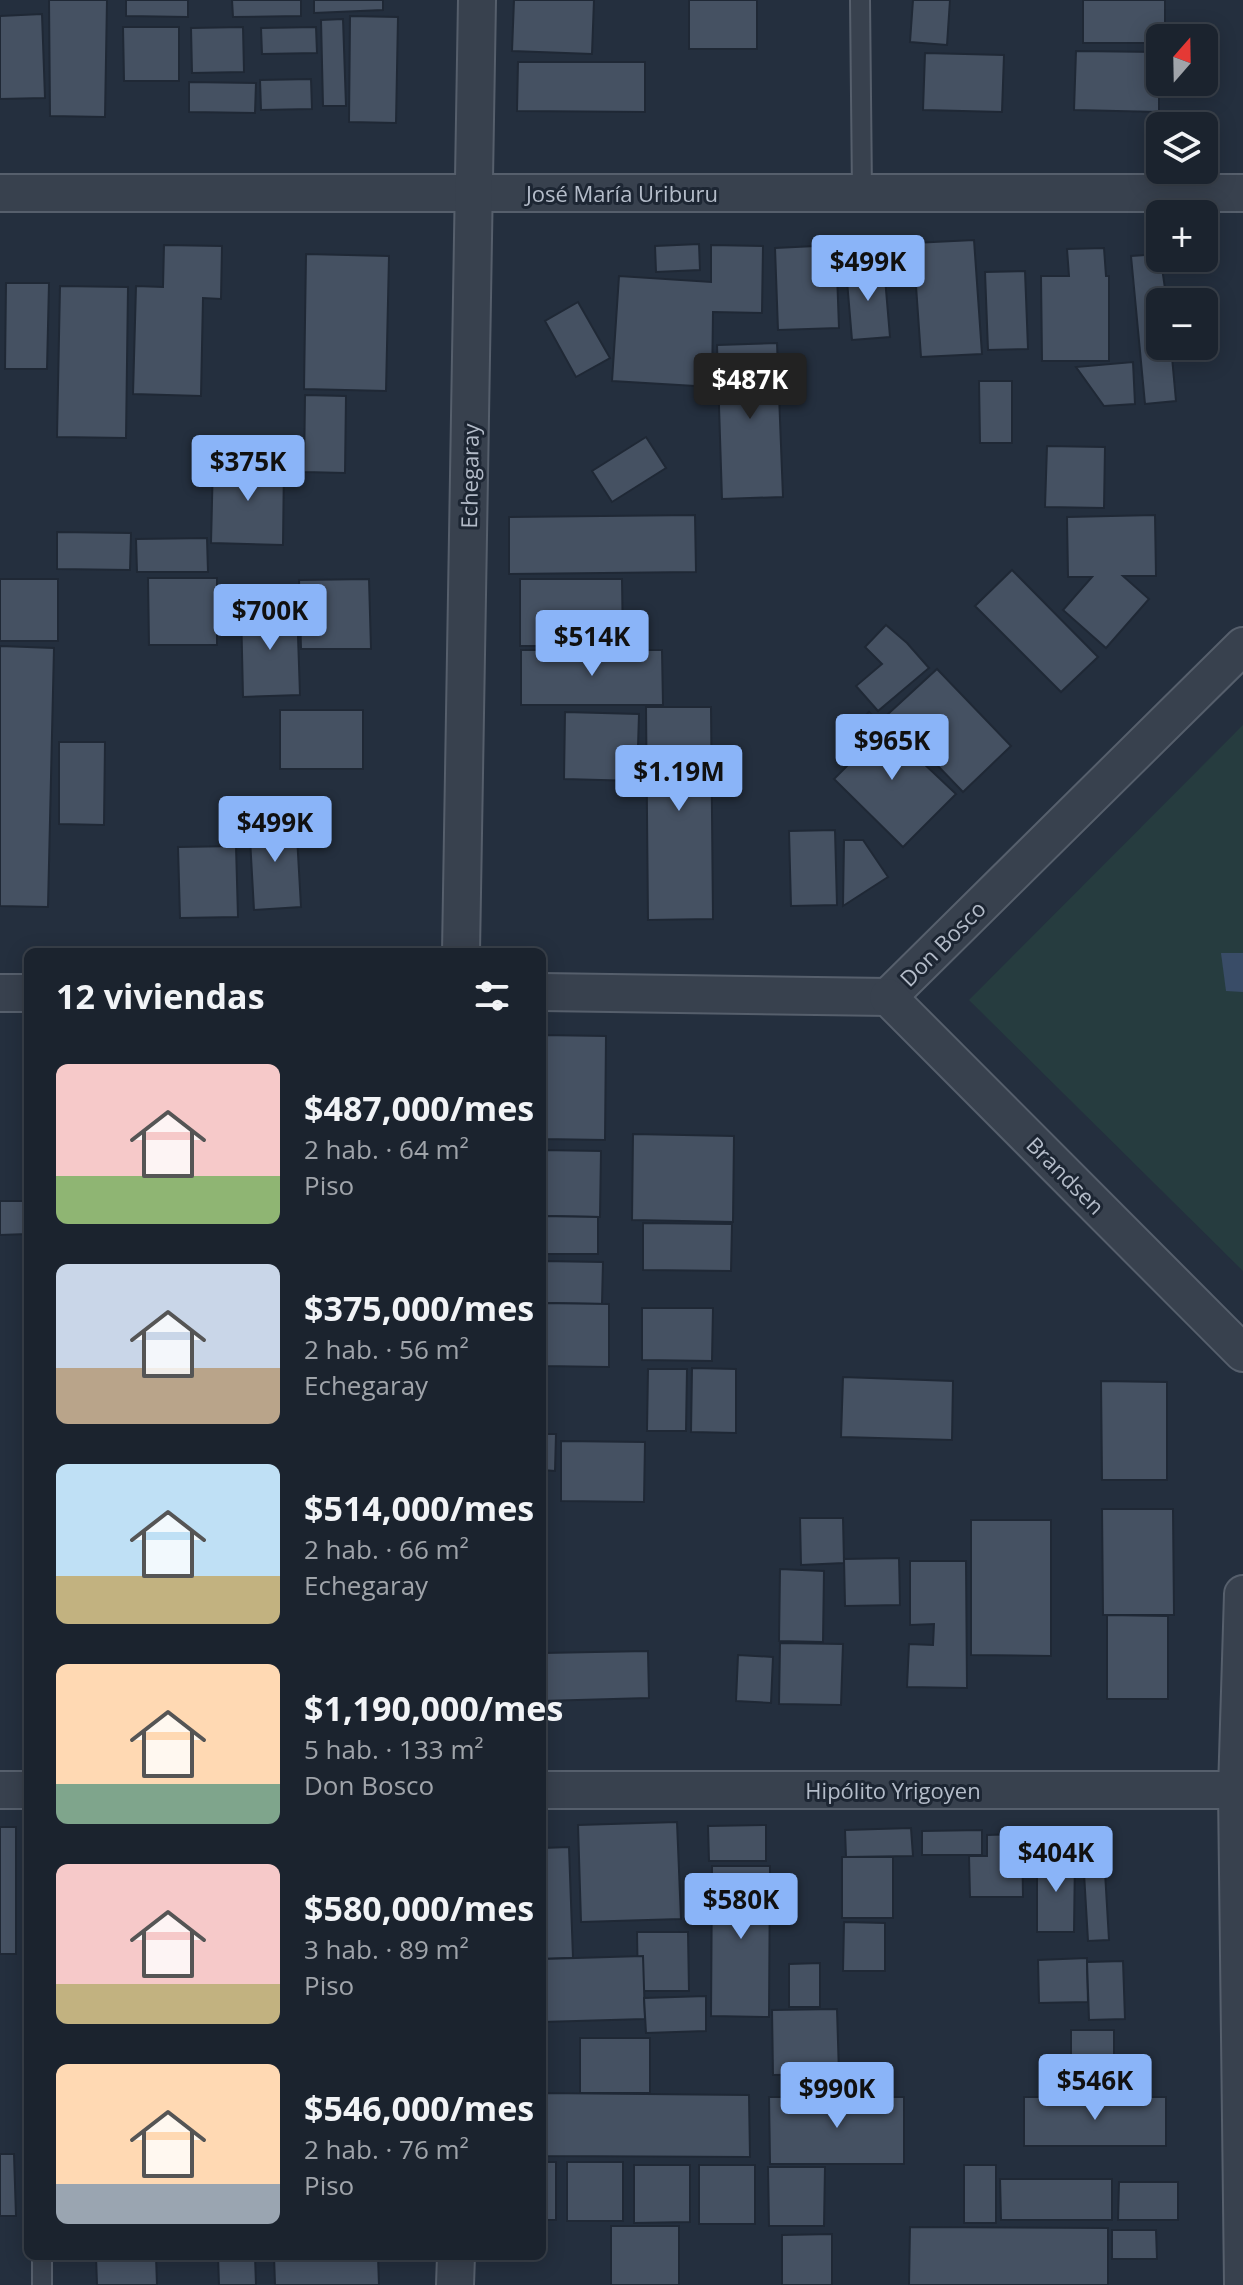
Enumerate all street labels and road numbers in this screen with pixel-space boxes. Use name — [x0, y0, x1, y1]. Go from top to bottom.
street label: José María Uriburu — [524, 178, 718, 208]
street label: Echegaray — [453, 422, 485, 529]
street label: Don Bosco — [892, 893, 992, 993]
street label: Brandsen — [1020, 1129, 1112, 1221]
street label: Hipólito Yrigoyen — [805, 1775, 981, 1805]

